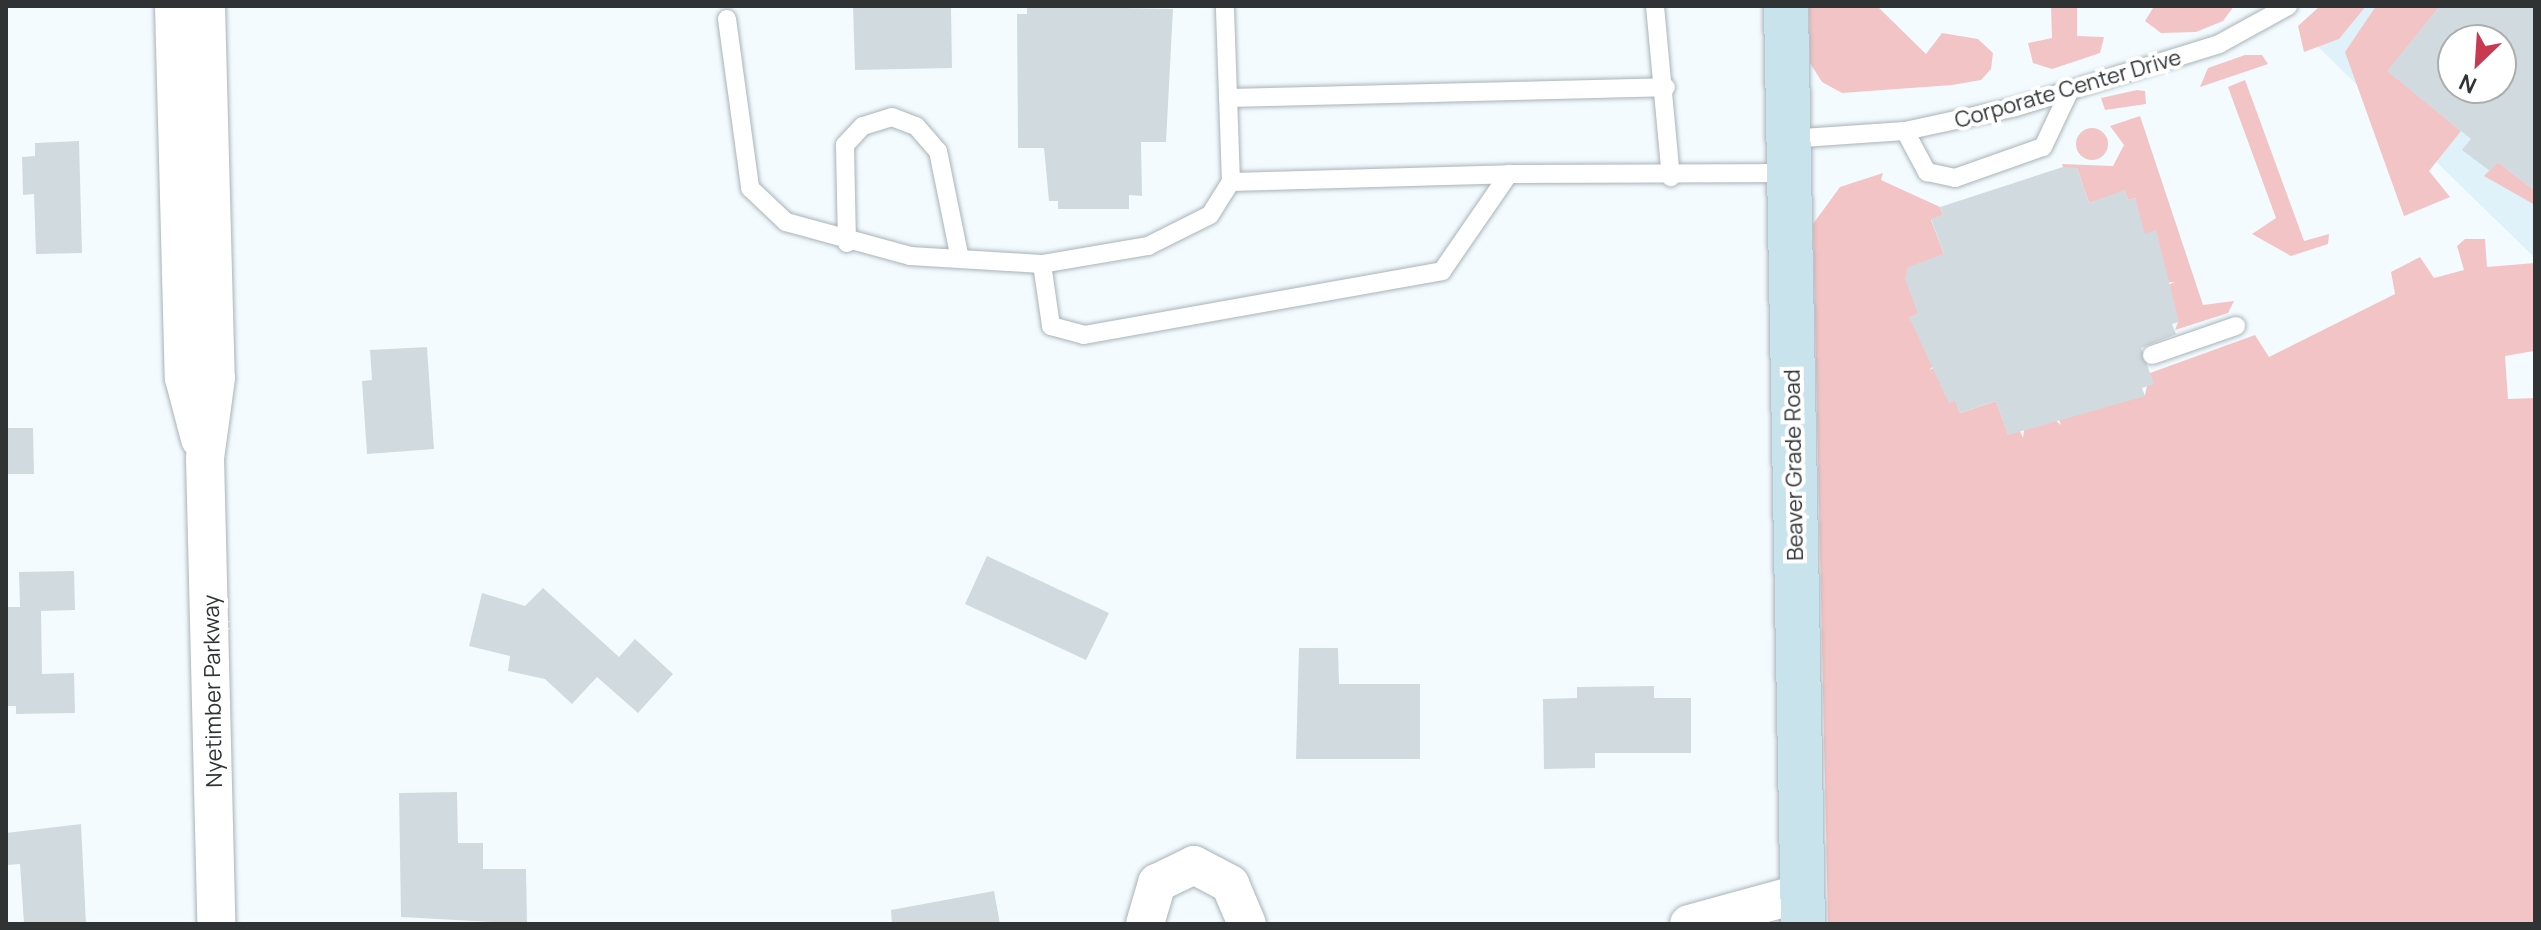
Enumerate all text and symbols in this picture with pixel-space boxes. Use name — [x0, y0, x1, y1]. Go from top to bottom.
north arrow — [2437, 24, 2517, 104]
street label: Corporate Center Drive — [1952, 44, 2184, 134]
text: N — [2454, 67, 2481, 101]
street label: Beaver Grade Road — [1779, 369, 1809, 561]
street label: Nyetimber Parkway — [198, 594, 228, 788]

